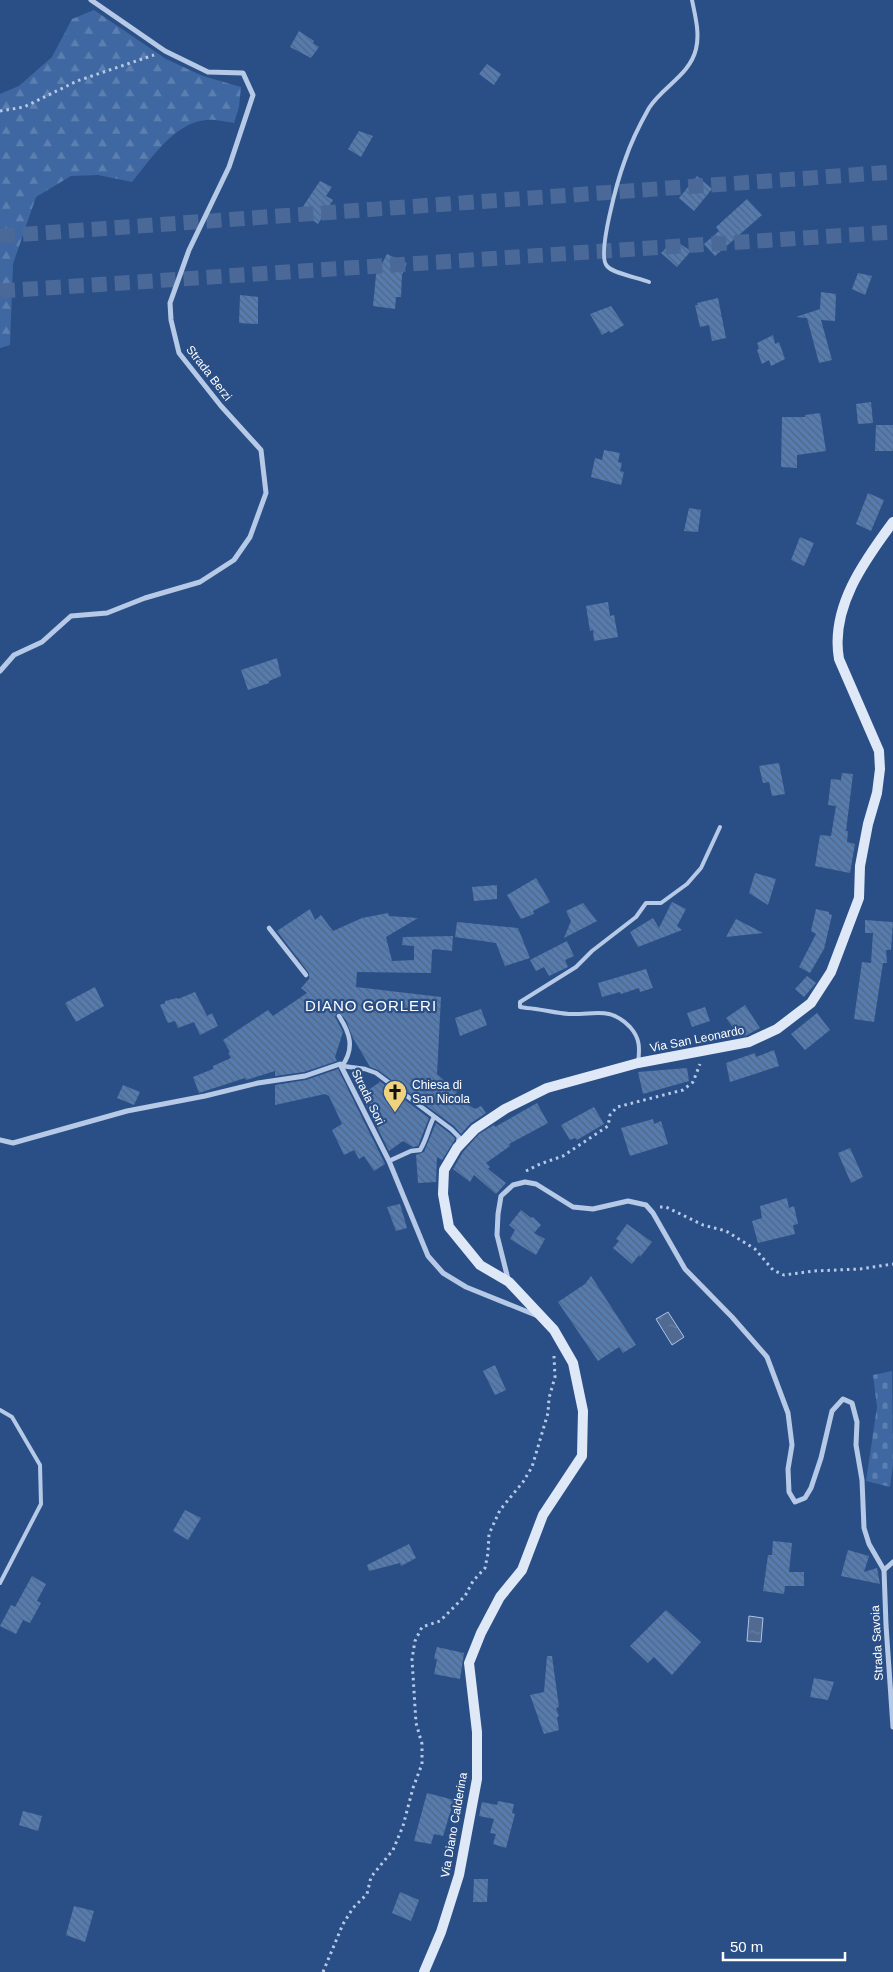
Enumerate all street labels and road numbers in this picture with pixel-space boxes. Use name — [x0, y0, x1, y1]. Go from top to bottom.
street label: Strada Berzi — [183, 343, 235, 403]
street label: Via San Leonardo — [649, 1023, 746, 1055]
street label: Strada Sori — [349, 1067, 387, 1127]
street label: Strada Savoia — [868, 1605, 886, 1681]
street label: Via Diano Calderina — [438, 1771, 470, 1879]

